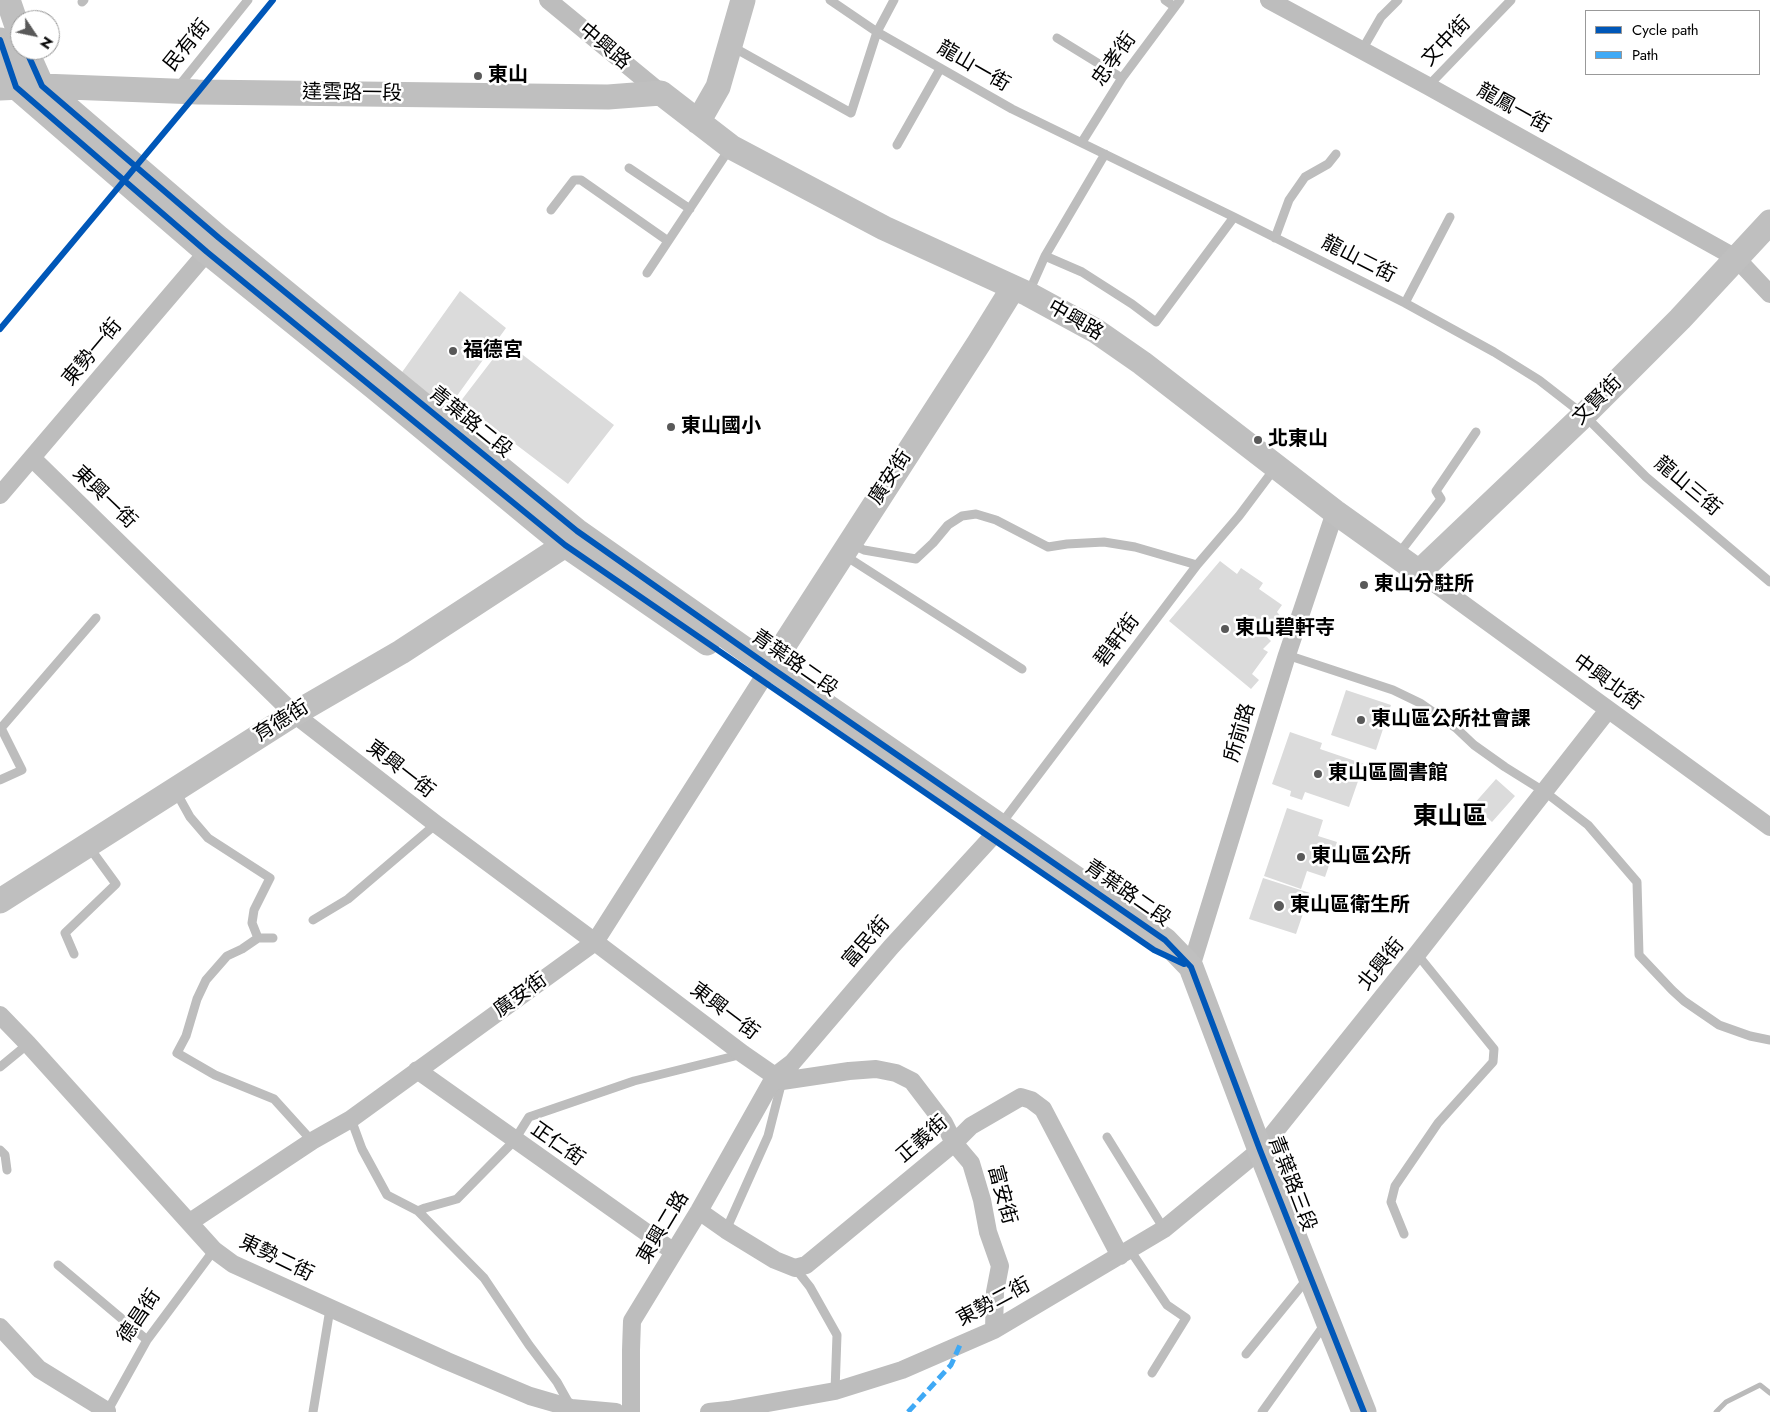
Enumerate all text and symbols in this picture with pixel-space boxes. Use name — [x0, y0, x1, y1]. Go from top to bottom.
north arrow — [10, 10, 60, 60]
legend — [1585, 10, 1760, 75]
street label: 文中街 — [1418, 12, 1476, 72]
street label: 民有街 — [160, 15, 216, 77]
street label: 中興路 — [573, 19, 635, 75]
text: Cycle path — [1632, 19, 1699, 41]
street label: 忠孝街 — [1088, 29, 1142, 91]
text: N — [35, 33, 58, 53]
street label: 龍山一街 — [932, 37, 1014, 97]
text: Path — [1632, 44, 1658, 66]
place label: 東山 — [488, 64, 528, 88]
marker: 東山 — [472, 70, 484, 82]
street label: 龍鳳一街 — [1472, 79, 1554, 139]
street label: 達雲路一段 — [302, 81, 402, 107]
street label: 龍山二街 — [1317, 231, 1399, 289]
street label: 中興路 — [1043, 296, 1107, 346]
street label: 東勢一街 — [58, 315, 128, 391]
place label: 福德宮 — [463, 339, 523, 363]
marker: 福德宮 — [447, 345, 459, 357]
street label: 文賢街 — [1568, 371, 1628, 431]
street label: 青葉路二段 — [424, 382, 516, 464]
place label: 東山國小 — [681, 415, 761, 439]
marker: 東山國小 — [665, 421, 677, 433]
place label: 北東山 — [1268, 428, 1328, 452]
marker: 北東山 — [1252, 434, 1264, 446]
street label: 廣安街 — [865, 446, 917, 510]
street label: 龍山三街 — [1649, 452, 1725, 522]
street label: 東興一街 — [67, 462, 141, 534]
place label: 東山分駐所 — [1374, 573, 1474, 597]
marker: 東山分駐所 — [1358, 579, 1370, 591]
street label: 碧軒街 — [1090, 610, 1146, 672]
place label: 東山碧軒寺 — [1235, 617, 1335, 641]
marker: 東山碧軒寺 — [1219, 623, 1231, 635]
street label: 青葉路二段 — [746, 625, 842, 703]
street label: 中興北街 — [1568, 650, 1646, 716]
street label: 育德街 — [250, 696, 314, 748]
street label: 所前路 — [1221, 701, 1261, 765]
place label: 東山區公所社會課 — [1371, 708, 1531, 732]
marker: 東山區公所社會課 — [1355, 714, 1367, 726]
street label: 東興一街 — [361, 736, 439, 804]
place label: 東山區圖書館 — [1328, 762, 1448, 786]
marker: 東山區圖書館 — [1312, 768, 1324, 780]
district label: 東山區 — [1413, 803, 1487, 833]
place label: 東山區公所 — [1311, 845, 1411, 869]
marker: 東山區公所 — [1295, 851, 1307, 863]
street label: 青葉路二段 — [1079, 855, 1175, 933]
place label: 東山區衛生所 — [1290, 894, 1410, 918]
marker: 東山區衛生所 — [1272, 899, 1286, 913]
street label: 富民街 — [838, 912, 896, 974]
street label: 北興街 — [1354, 934, 1410, 996]
street label: 廣安街 — [490, 969, 552, 1023]
street label: 東興一街 — [685, 978, 763, 1046]
street label: 正義街 — [892, 1111, 954, 1169]
street label: 正仁街 — [526, 1118, 588, 1172]
street label: 青葉路三段 — [1262, 1133, 1320, 1235]
street label: 富安街 — [982, 1163, 1020, 1227]
street label: 東興二路 — [633, 1188, 695, 1268]
street label: 東勢二街 — [235, 1231, 317, 1287]
street label: 東勢二街 — [953, 1274, 1035, 1332]
street label: 德昌街 — [113, 1285, 167, 1349]

